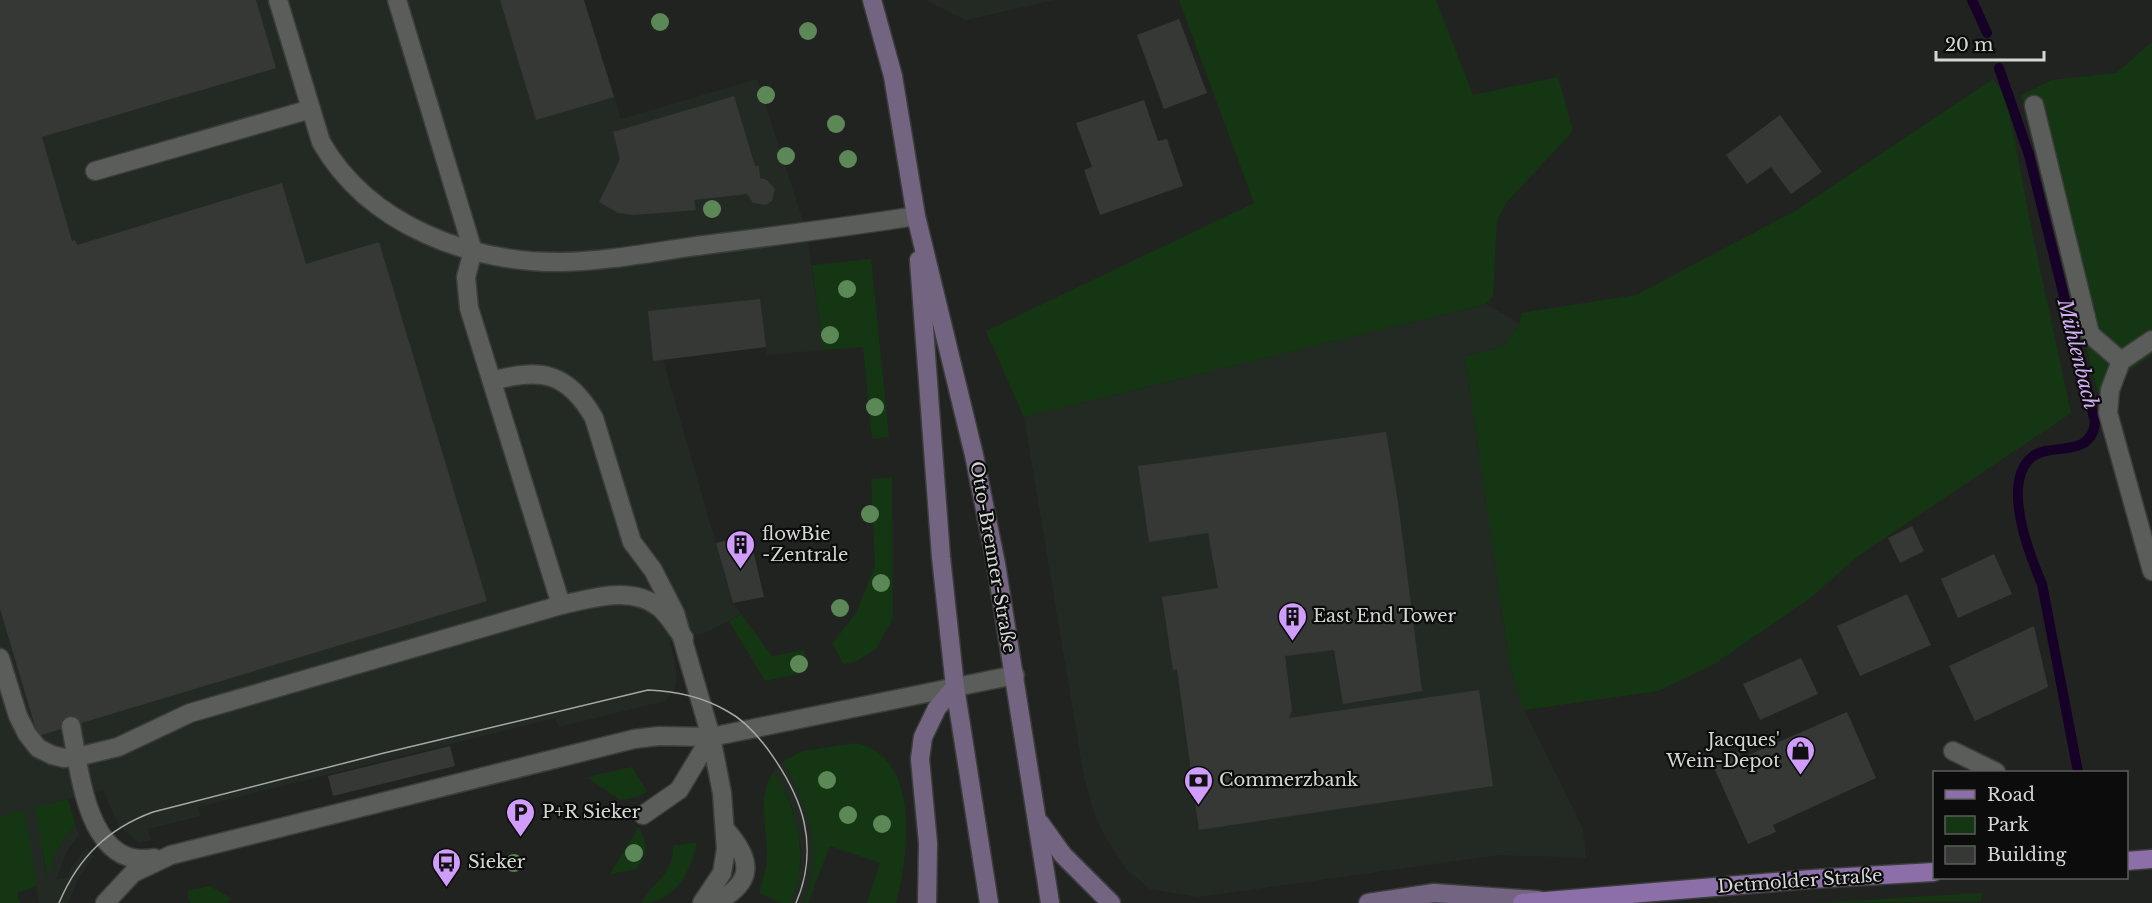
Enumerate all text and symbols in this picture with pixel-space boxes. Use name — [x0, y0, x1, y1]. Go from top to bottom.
scale bar — [1936, 24, 2044, 62]
text: 20 m — [1945, 34, 1993, 56]
water label: Mühlenbach — [2052, 295, 2103, 412]
street label: Otto-Brenner-Straße — [965, 460, 1021, 654]
place label: flowBie -Zentrale — [762, 523, 848, 566]
building icon: flowBie -Zentrale — [725, 528, 757, 570]
building icon: East End Tower — [1276, 600, 1308, 642]
place label: East End Tower — [1313, 605, 1457, 627]
place label: Jacques' Wein-Depot — [1665, 729, 1780, 772]
shop icon: Jacques' Wein-Depot — [1785, 734, 1817, 776]
bank icon: Commerzbank — [1182, 764, 1214, 806]
place label: Commerzbank — [1219, 769, 1358, 791]
legend — [1933, 771, 2128, 879]
text: Road — [1987, 784, 2035, 806]
parking icon: P+R Sieker — [505, 796, 537, 838]
place label: P+R Sieker — [542, 801, 641, 823]
text: Park — [1987, 814, 2029, 836]
text: Building — [1987, 844, 2066, 866]
bus stop icon: Sieker — [431, 846, 463, 888]
place label: Sieker — [468, 851, 526, 873]
street label: Detmolder Straße — [1717, 864, 1883, 898]

